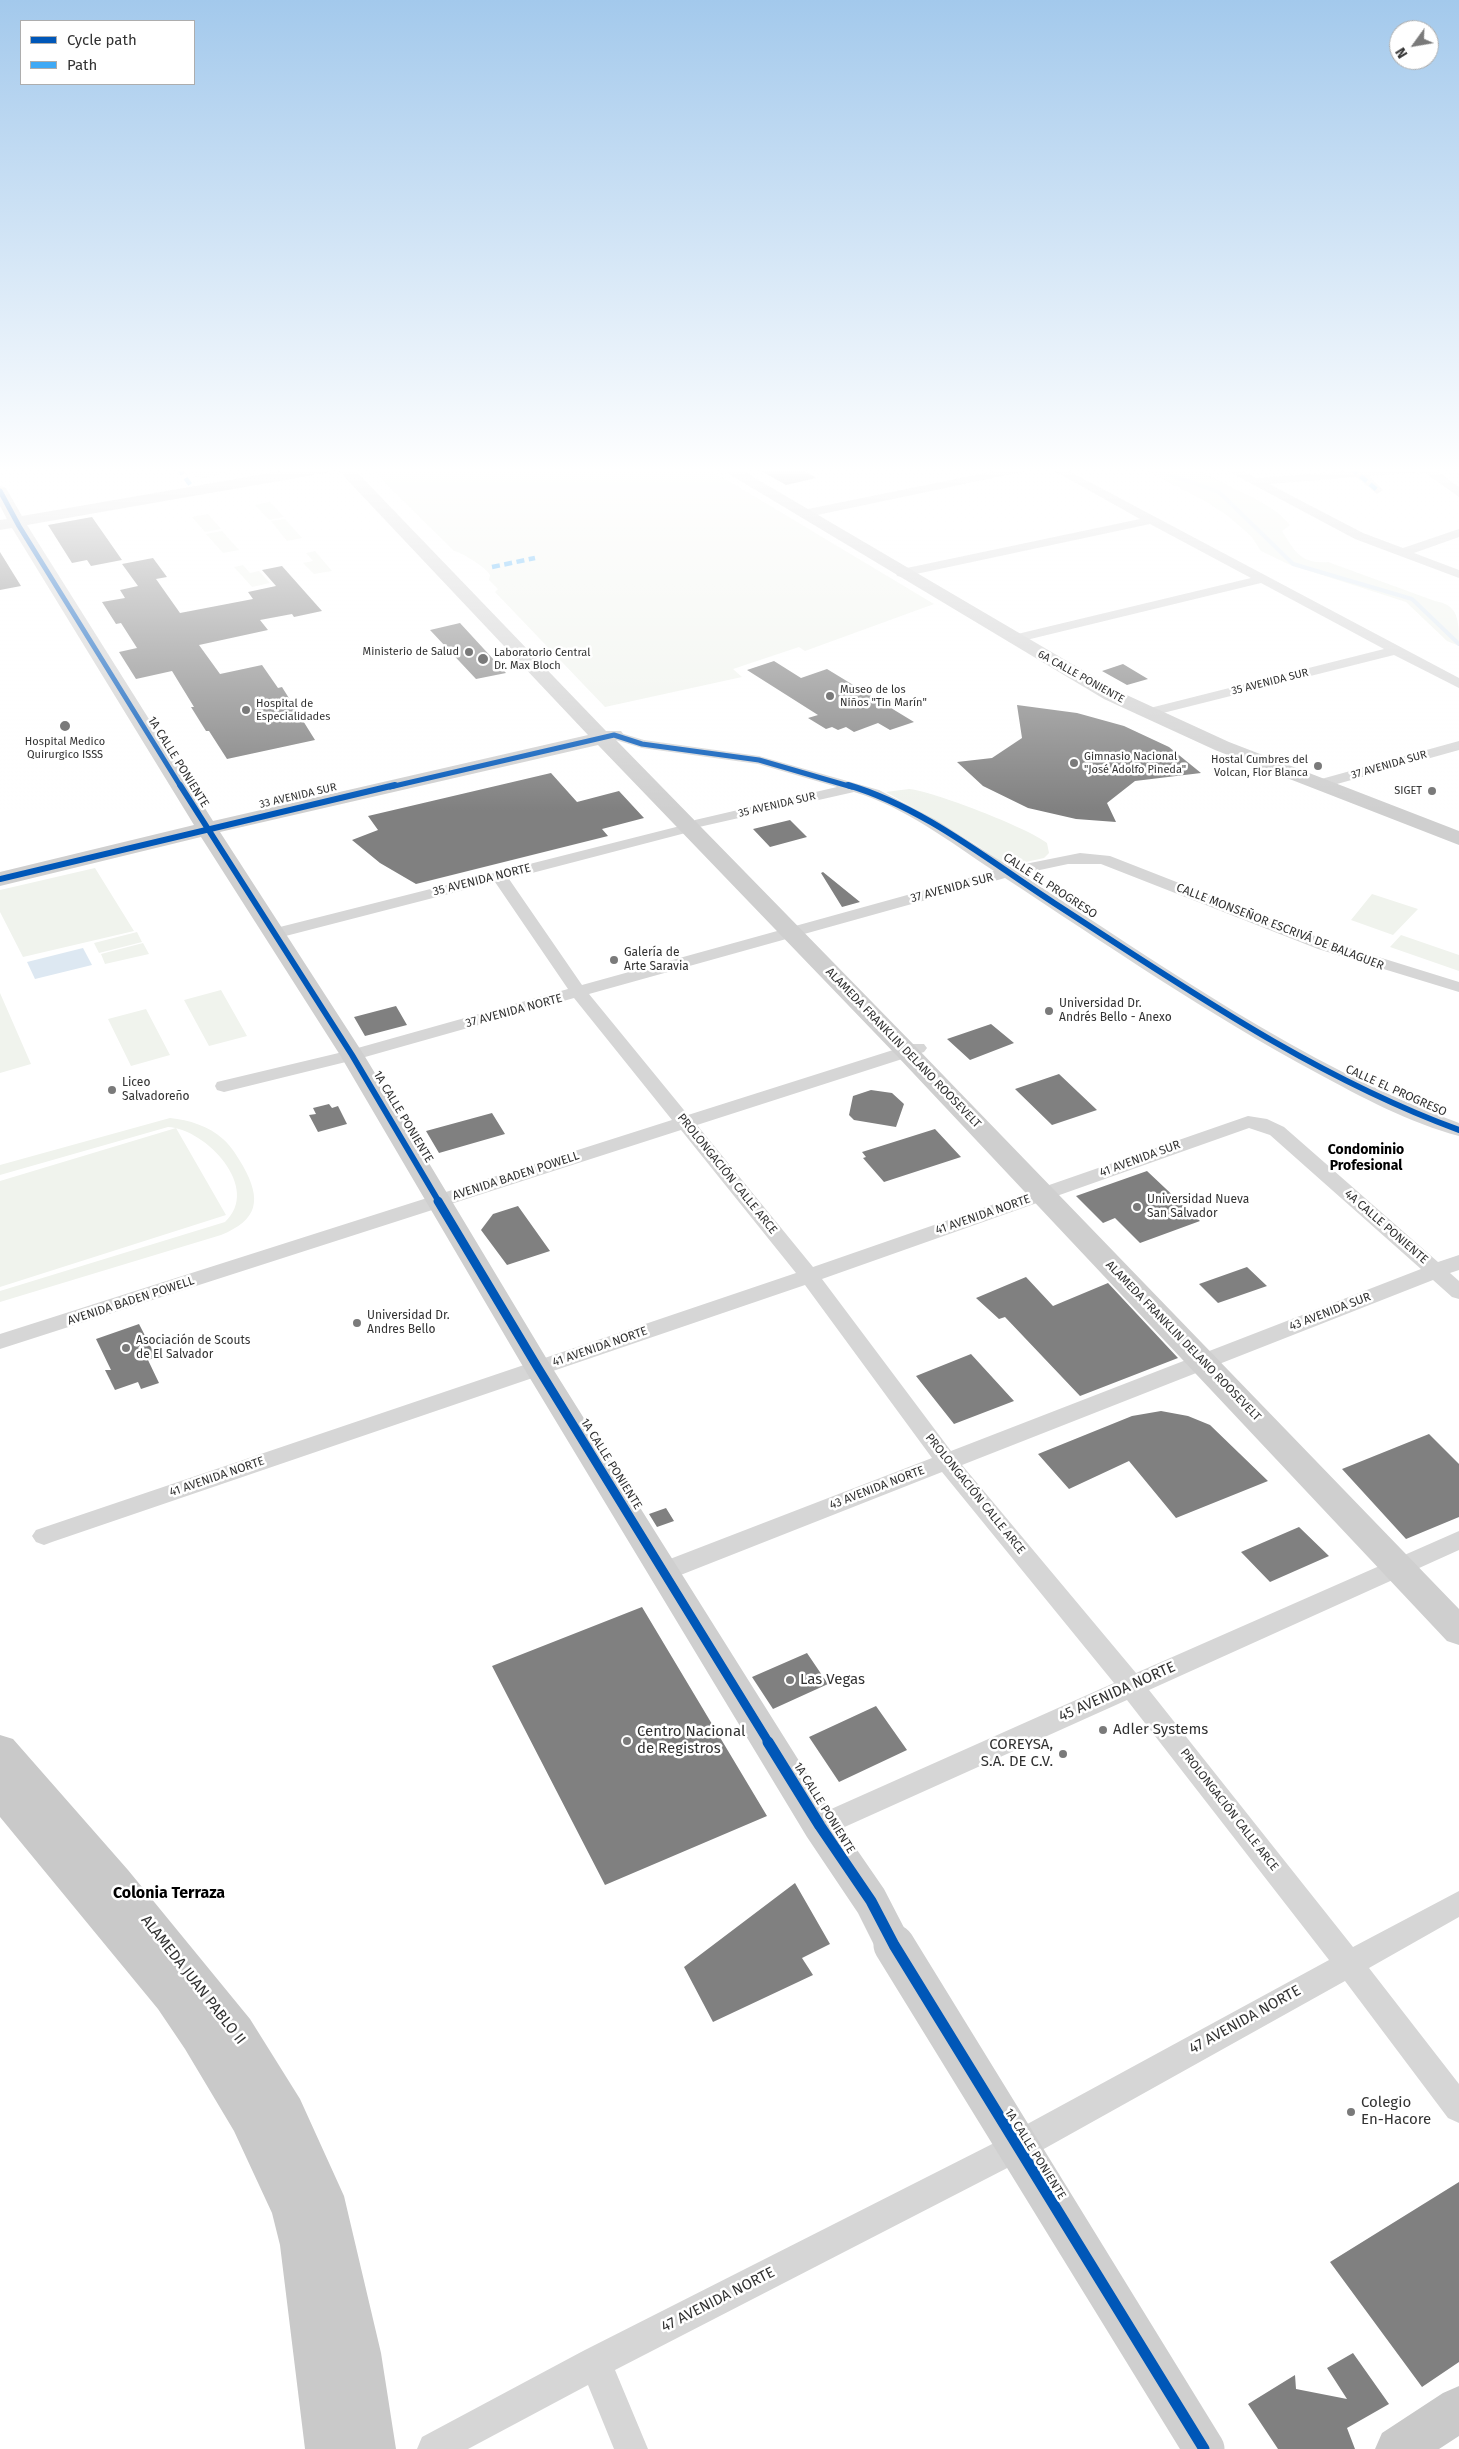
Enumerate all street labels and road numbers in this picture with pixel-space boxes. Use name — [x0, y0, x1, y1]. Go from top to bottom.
street label: 6A CALLE PONIENTE — [1035, 648, 1127, 706]
street label: 35 AVENIDA SUR — [1230, 666, 1310, 698]
street label: 1A CALLE PONIENTE — [144, 714, 212, 810]
street label: 37 AVENIDA SUR — [1350, 748, 1428, 782]
street label: 33 AVENIDA SUR — [258, 781, 338, 811]
street label: 35 AVENIDA SUR — [737, 790, 817, 820]
street label: CALLE EL PROGRESO — [1000, 850, 1100, 922]
street label: 35 AVENIDA NORTE — [431, 861, 533, 899]
street label: 37 AVENIDA SUR — [909, 870, 995, 906]
street label: CALLE MONSEÑOR ESCRIVÁ DE BALAGUER — [1174, 881, 1386, 973]
street label: ALAMEDA FRANKLIN DELANO ROOSEVELT — [822, 965, 984, 1131]
street label: 37 AVENIDA NORTE — [464, 991, 564, 1031]
street label: CALLE EL PROGRESO — [1343, 1062, 1449, 1120]
street label: 1A CALLE PONIENTE — [370, 1068, 436, 1166]
street label: PROLONGACIÓN CALLE ARCE — [674, 1111, 780, 1237]
street label: 41 AVENIDA SUR — [1098, 1138, 1182, 1180]
street label: AVENIDA BADEN POWELL — [451, 1149, 581, 1203]
street label: 4A CALLE PONIENTE — [1341, 1187, 1431, 1267]
street label: 41 AVENIDA NORTE — [934, 1192, 1032, 1238]
street label: ALAMEDA FRANKLIN DELANO ROOSEVELT — [1102, 1258, 1264, 1424]
street label: AVENIDA BADEN POWELL — [66, 1274, 196, 1328]
street label: 43 AVENIDA SUR — [1287, 1290, 1373, 1334]
street label: 41 AVENIDA NORTE — [551, 1324, 649, 1370]
street label: 1A CALLE PONIENTE — [577, 1416, 645, 1512]
street label: PROLONGACIÓN CALLE ARCE — [922, 1431, 1028, 1557]
street label: 41 AVENIDA NORTE — [168, 1454, 266, 1500]
street label: 43 AVENIDA NORTE — [827, 1463, 927, 1513]
street label: 45 AVENIDA NORTE — [1056, 1658, 1178, 1726]
street label: PROLONGACIÓN CALLE ARCE — [1177, 1746, 1281, 1874]
street label: 1A CALLE PONIENTE — [790, 1760, 858, 1856]
street label: ALAMEDA JUAN PABLO II — [137, 1912, 249, 2048]
street label: 47 AVENIDA NORTE — [1186, 1982, 1304, 2058]
street label: 1A CALLE PONIENTE — [1001, 2106, 1069, 2202]
street label: 47 AVENIDA NORTE — [658, 2264, 778, 2336]

